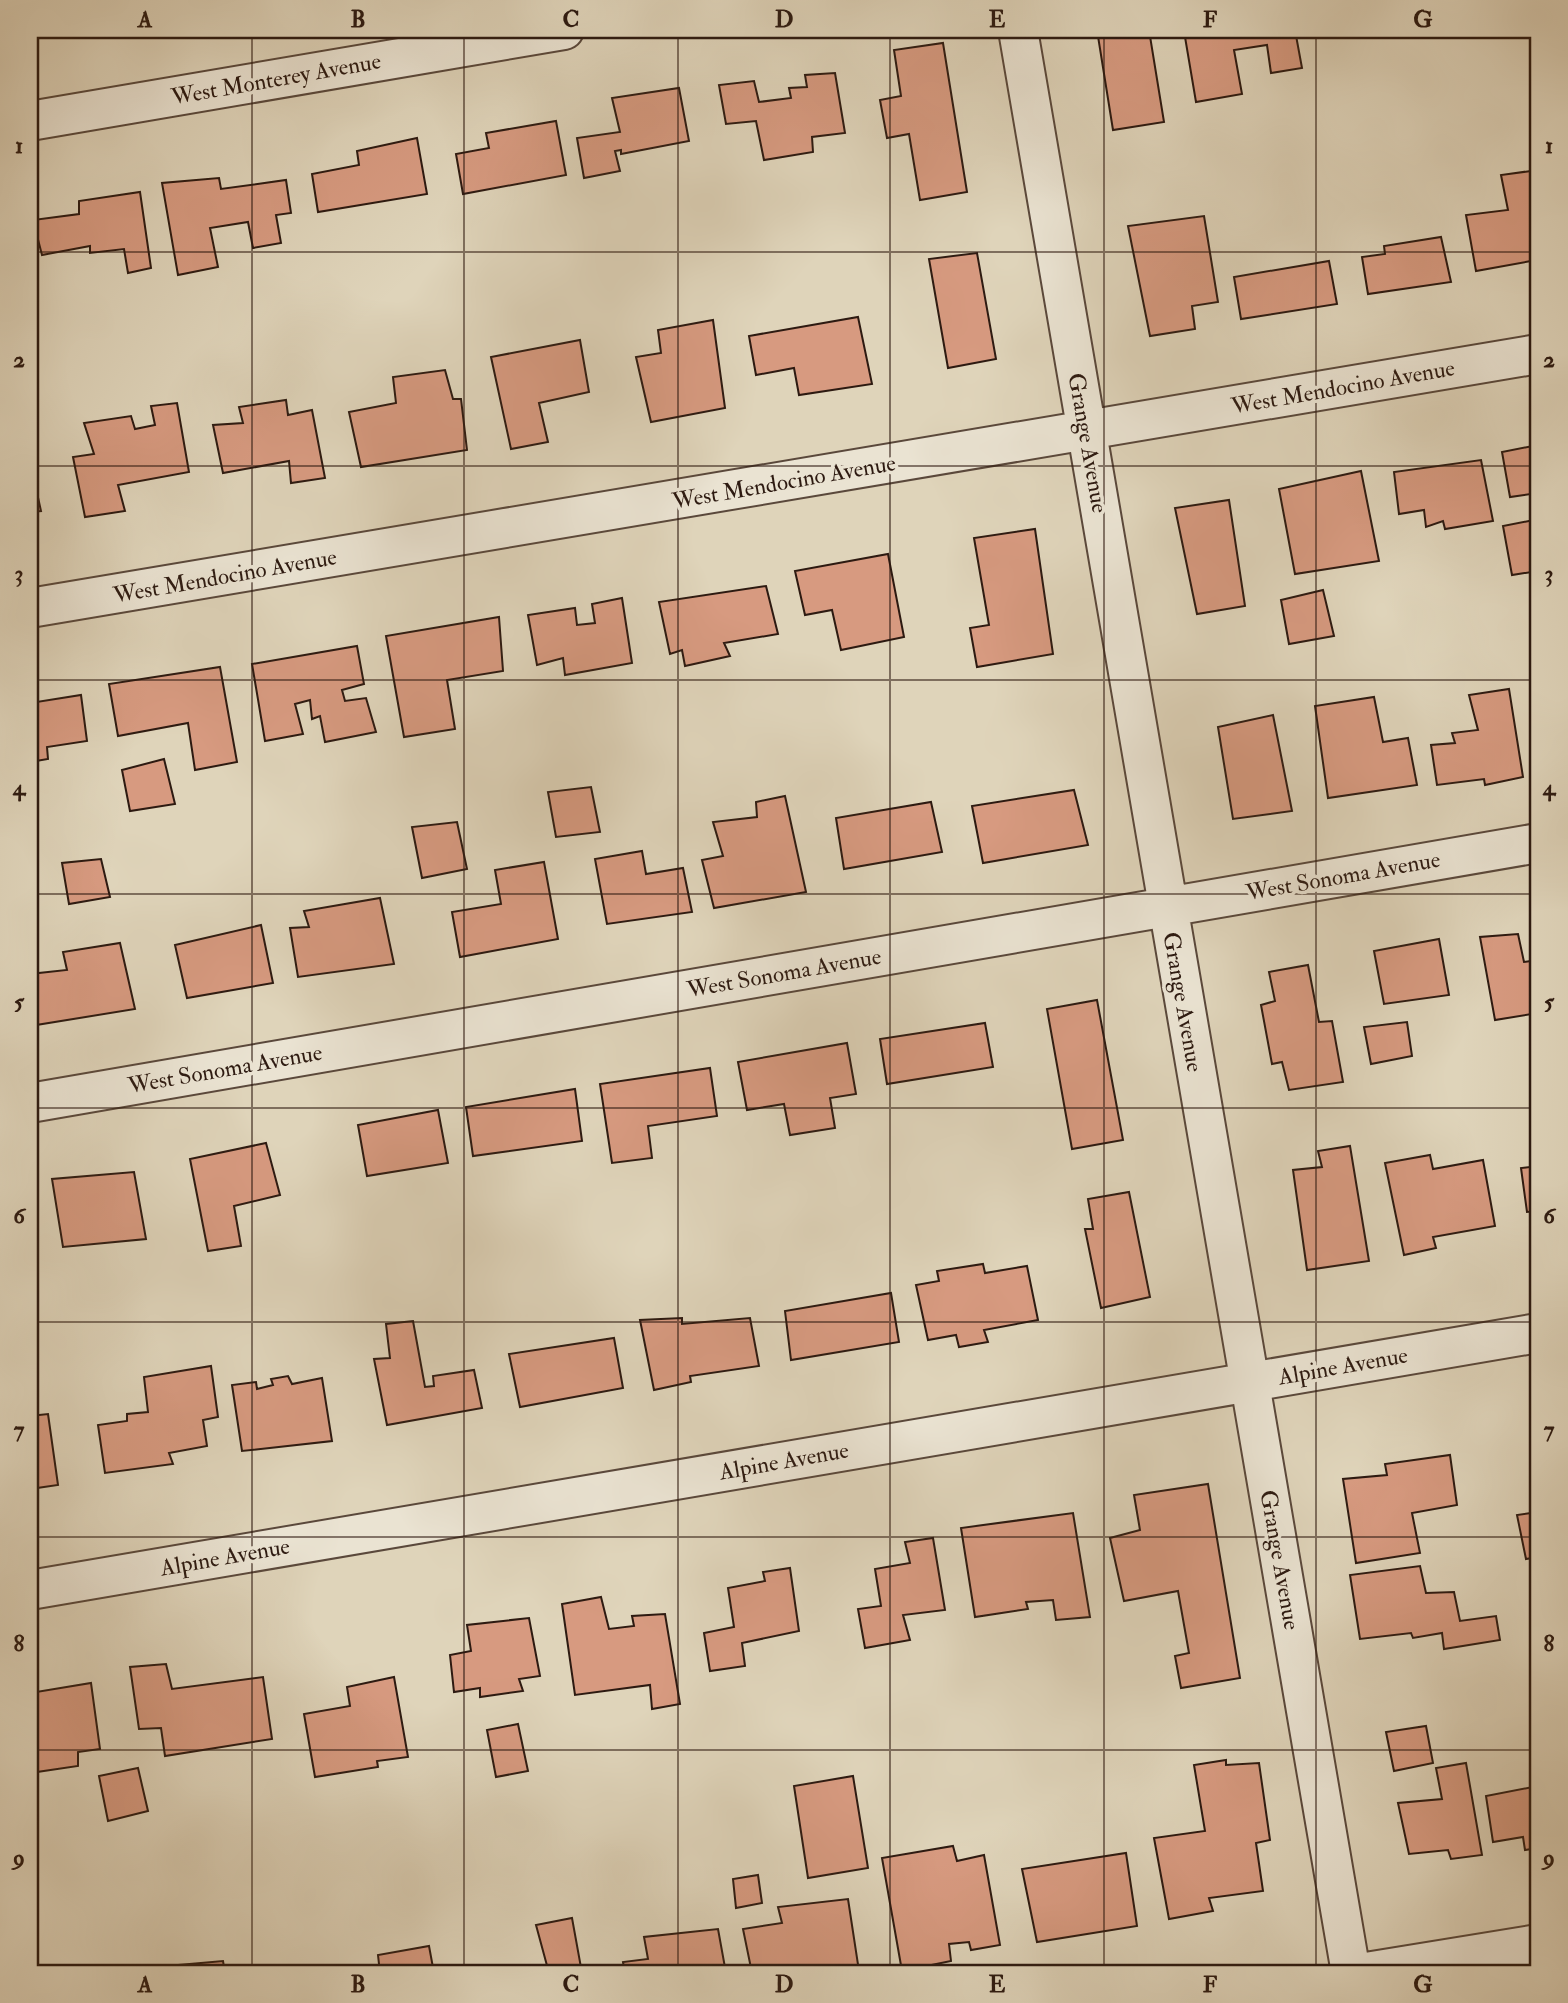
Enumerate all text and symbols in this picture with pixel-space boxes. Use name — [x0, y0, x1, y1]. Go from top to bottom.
text: A — [137, 5, 153, 34]
text: B — [350, 5, 366, 34]
text: C — [563, 5, 579, 34]
text: D — [775, 5, 793, 34]
text: E — [989, 5, 1006, 34]
text: F — [1203, 5, 1218, 34]
text: G — [1413, 5, 1433, 34]
street label: West Monterey Avenue — [168, 46, 384, 112]
text: 1 — [15, 131, 23, 160]
text: 1 — [1545, 131, 1553, 160]
text: 2 — [13, 345, 25, 374]
text: 2 — [1543, 345, 1555, 374]
street label: West Mendocino Avenue — [1228, 353, 1457, 421]
street label: Grange Avenue — [1061, 371, 1115, 516]
street label: West Mendocino Avenue — [669, 448, 898, 516]
street label: West Mendocino Avenue — [110, 542, 339, 610]
text: 3 — [15, 559, 23, 588]
text: 3 — [1545, 559, 1553, 588]
text: 4 — [12, 773, 27, 802]
text: 4 — [1542, 773, 1557, 802]
street label: West Sonoma Avenue — [1243, 845, 1443, 908]
street label: Grange Avenue — [1156, 930, 1210, 1075]
street label: West Sonoma Avenue — [684, 942, 884, 1005]
text: 5 — [14, 987, 25, 1016]
text: 5 — [1544, 987, 1555, 1016]
street label: West Sonoma Avenue — [125, 1038, 325, 1101]
text: 6 — [13, 1201, 27, 1230]
text: 6 — [1543, 1201, 1557, 1230]
street label: Alpine Avenue — [1275, 1340, 1411, 1393]
text: 7 — [14, 1415, 25, 1444]
text: 7 — [1544, 1415, 1555, 1444]
street label: Alpine Avenue — [716, 1435, 852, 1488]
street label: Grange Avenue — [1253, 1488, 1307, 1633]
street label: Alpine Avenue — [157, 1531, 293, 1584]
text: 8 — [14, 1629, 25, 1658]
text: 8 — [1544, 1629, 1555, 1658]
text: 9 — [11, 1843, 25, 1872]
text: 9 — [1541, 1843, 1555, 1872]
text: A — [137, 1970, 153, 1999]
text: B — [350, 1970, 366, 1999]
text: C — [563, 1970, 579, 1999]
text: D — [775, 1970, 793, 1999]
text: E — [989, 1970, 1006, 1999]
text: F — [1203, 1970, 1218, 1999]
text: G — [1413, 1970, 1433, 1999]

